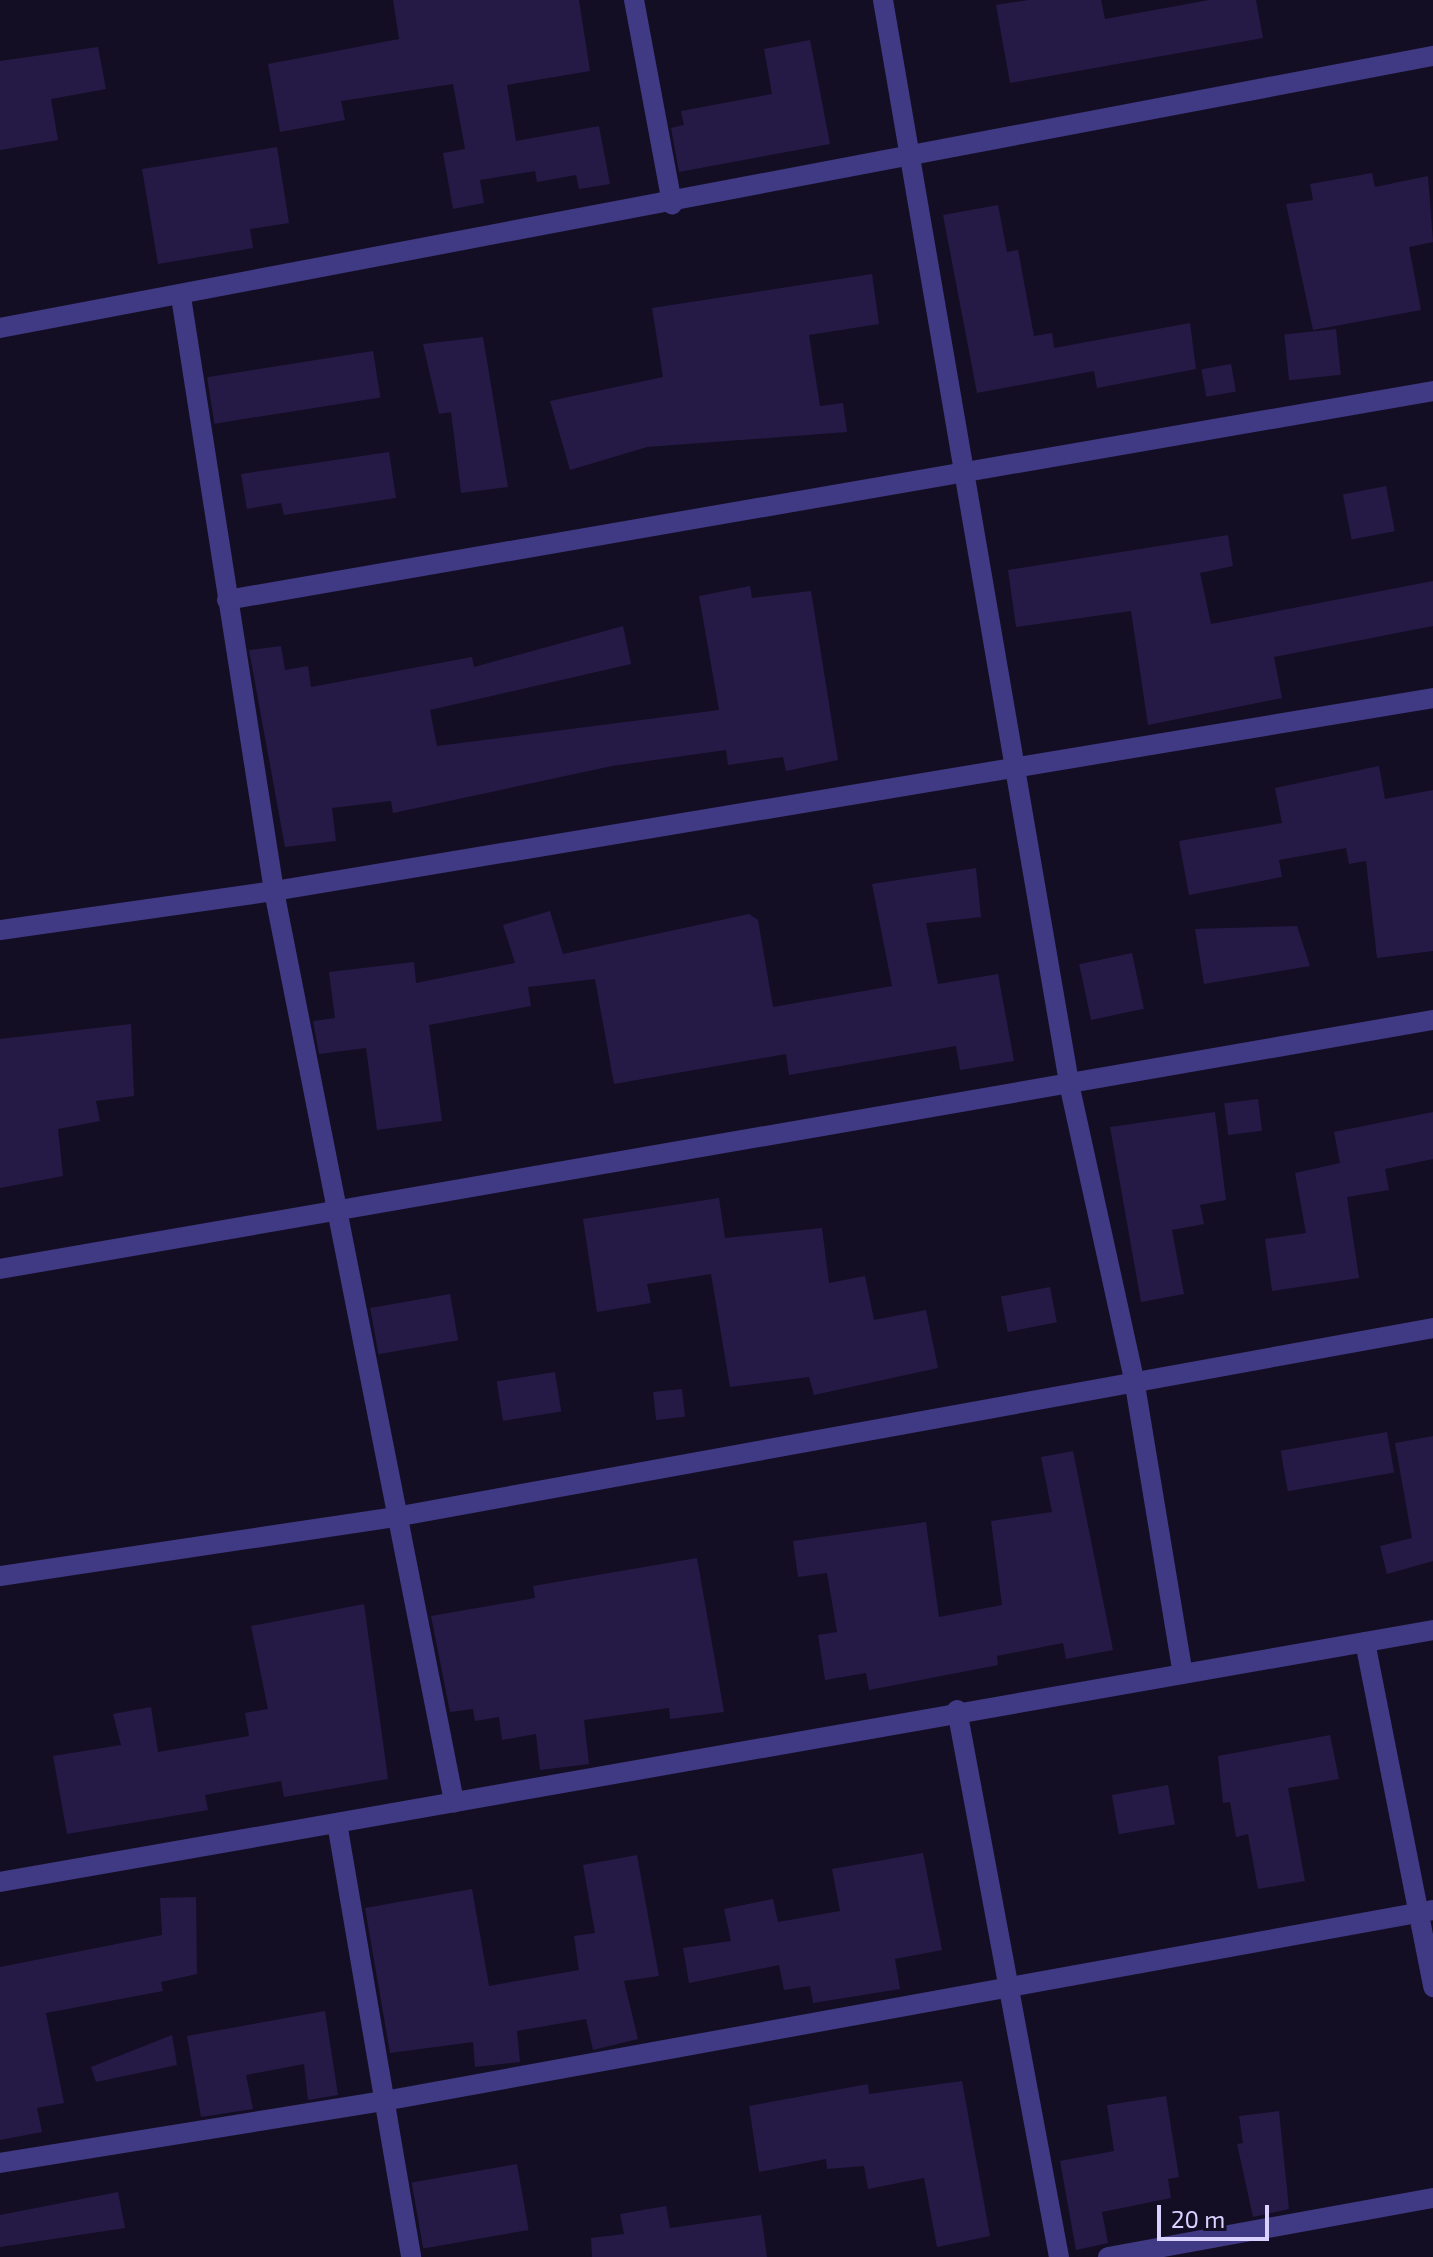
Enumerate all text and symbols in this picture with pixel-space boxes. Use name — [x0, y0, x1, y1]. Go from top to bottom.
scale bar — [1161, 2189, 1273, 2239]
text: 20 m — [1171, 2204, 1225, 2233]

